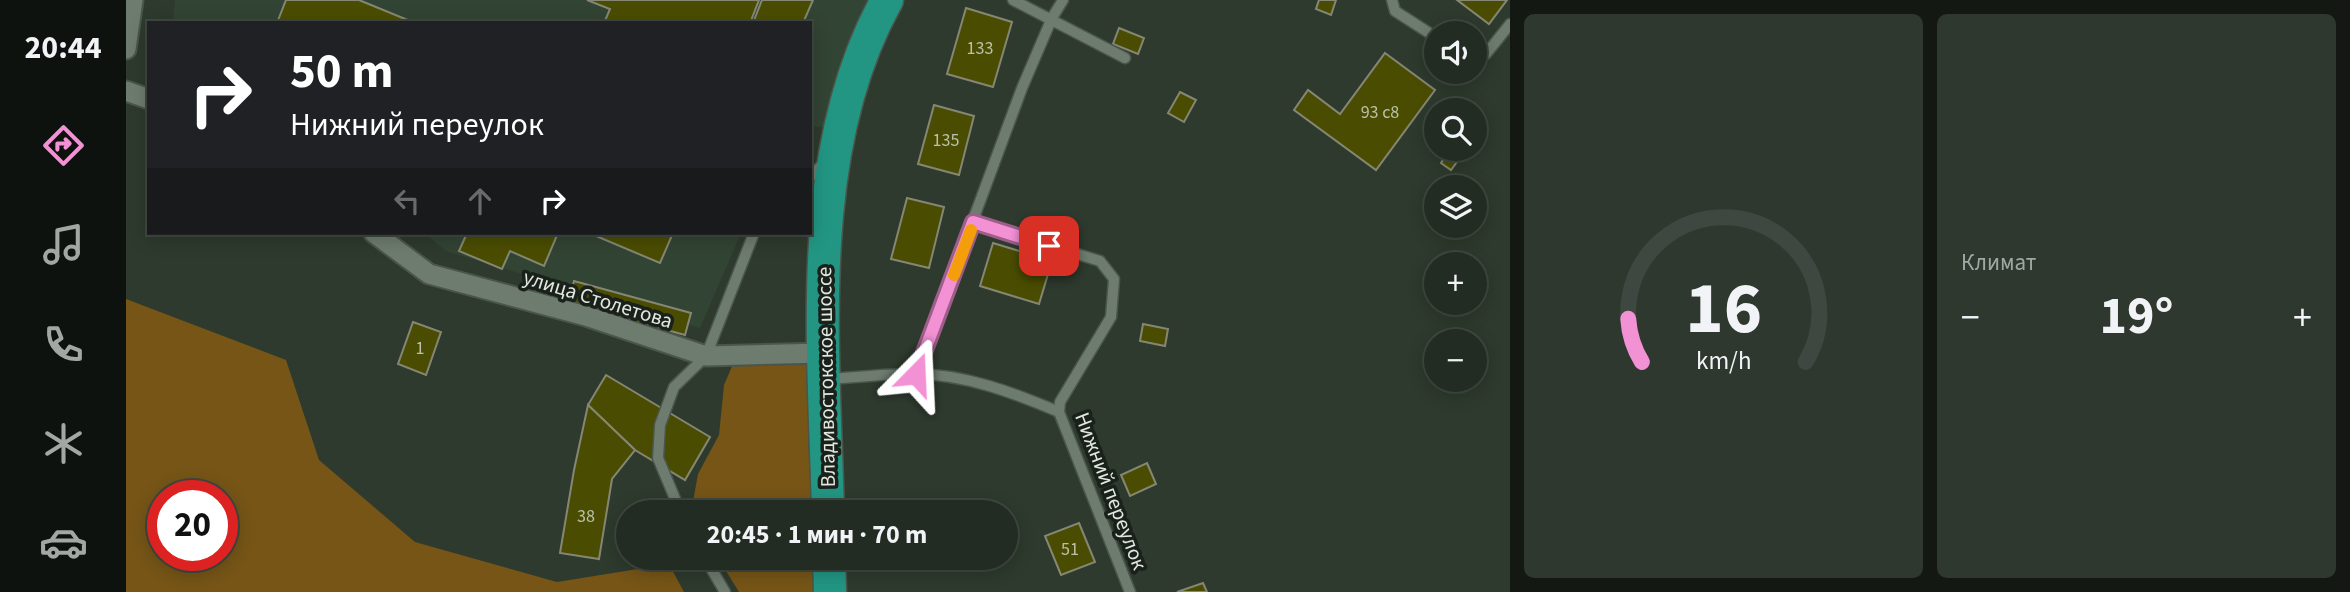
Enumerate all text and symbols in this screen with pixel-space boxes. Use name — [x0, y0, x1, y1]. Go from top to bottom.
map controls — [1424, 21, 1487, 392]
button: sound — [1424, 21, 1487, 84]
text: 20:44 — [24, 25, 102, 71]
house number: 133 — [967, 36, 993, 61]
text: 50 m — [290, 37, 394, 107]
icon: right — [175, 49, 266, 140]
button: search — [1424, 98, 1487, 161]
house number: 93 с8 — [1361, 100, 1399, 125]
text: Нижний переулок — [290, 102, 544, 148]
icon: directions — [39, 121, 88, 170]
house number: 135 — [933, 128, 959, 153]
button: layers — [1424, 175, 1487, 238]
icon: left — [388, 182, 426, 220]
icon: ahead — [461, 182, 499, 220]
icon: right — [534, 182, 572, 220]
pin — [1019, 216, 1079, 276]
icon: music — [39, 220, 88, 269]
icon: arrive — [1030, 227, 1068, 265]
text: Климат — [1961, 246, 2036, 279]
button: + — [1424, 252, 1487, 315]
text: 16 — [1685, 257, 1762, 361]
street label: улица Столетова — [520, 262, 676, 336]
street label: Владивостокское шоссе — [809, 266, 843, 488]
text: 19° — [2100, 280, 2173, 354]
text: − — [1961, 291, 1980, 345]
text: + — [2293, 291, 2312, 345]
icon: phone — [39, 320, 88, 369]
button: − — [1424, 329, 1487, 392]
house number: 1 — [416, 336, 424, 361]
position arrow — [879, 337, 953, 411]
text: km/h — [1696, 343, 1751, 379]
street label: Нижний переулок — [1067, 408, 1155, 575]
icon: climate — [39, 419, 88, 468]
speed limit sign: 20 — [147, 480, 238, 571]
house number: 38 — [577, 504, 595, 529]
text: 20:45 · 1 мин · 70 m — [707, 516, 927, 553]
icon: car — [39, 518, 88, 567]
house number: 51 — [1061, 537, 1079, 562]

